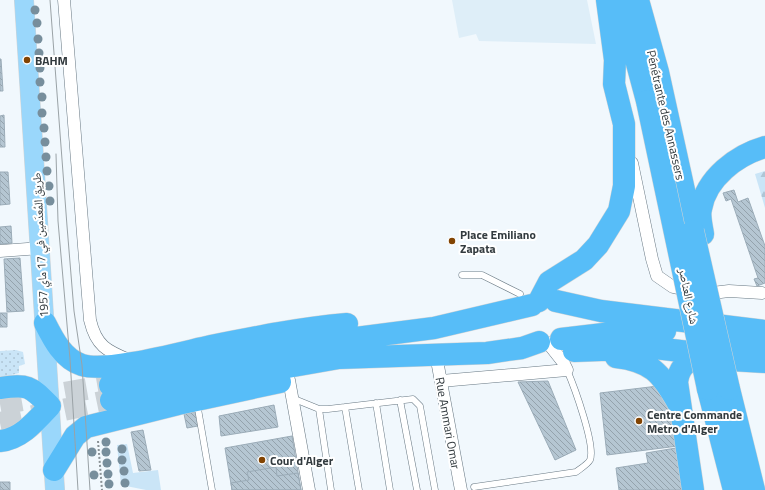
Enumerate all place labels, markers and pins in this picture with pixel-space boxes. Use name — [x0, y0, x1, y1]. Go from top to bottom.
place label: BAHM — [35, 51, 68, 70]
marker: BAHM — [22, 55, 32, 65]
place label: Place Emiliano Zapata — [460, 225, 536, 258]
marker: Place Emiliano Zapata — [447, 236, 457, 246]
place label: Centre Commande Metro d'Alger — [647, 405, 742, 438]
marker: Centre Commande Metro d'Alger — [634, 416, 644, 426]
place label: Cour d'Alger — [270, 451, 334, 470]
marker: Cour d'Alger — [257, 455, 267, 465]

